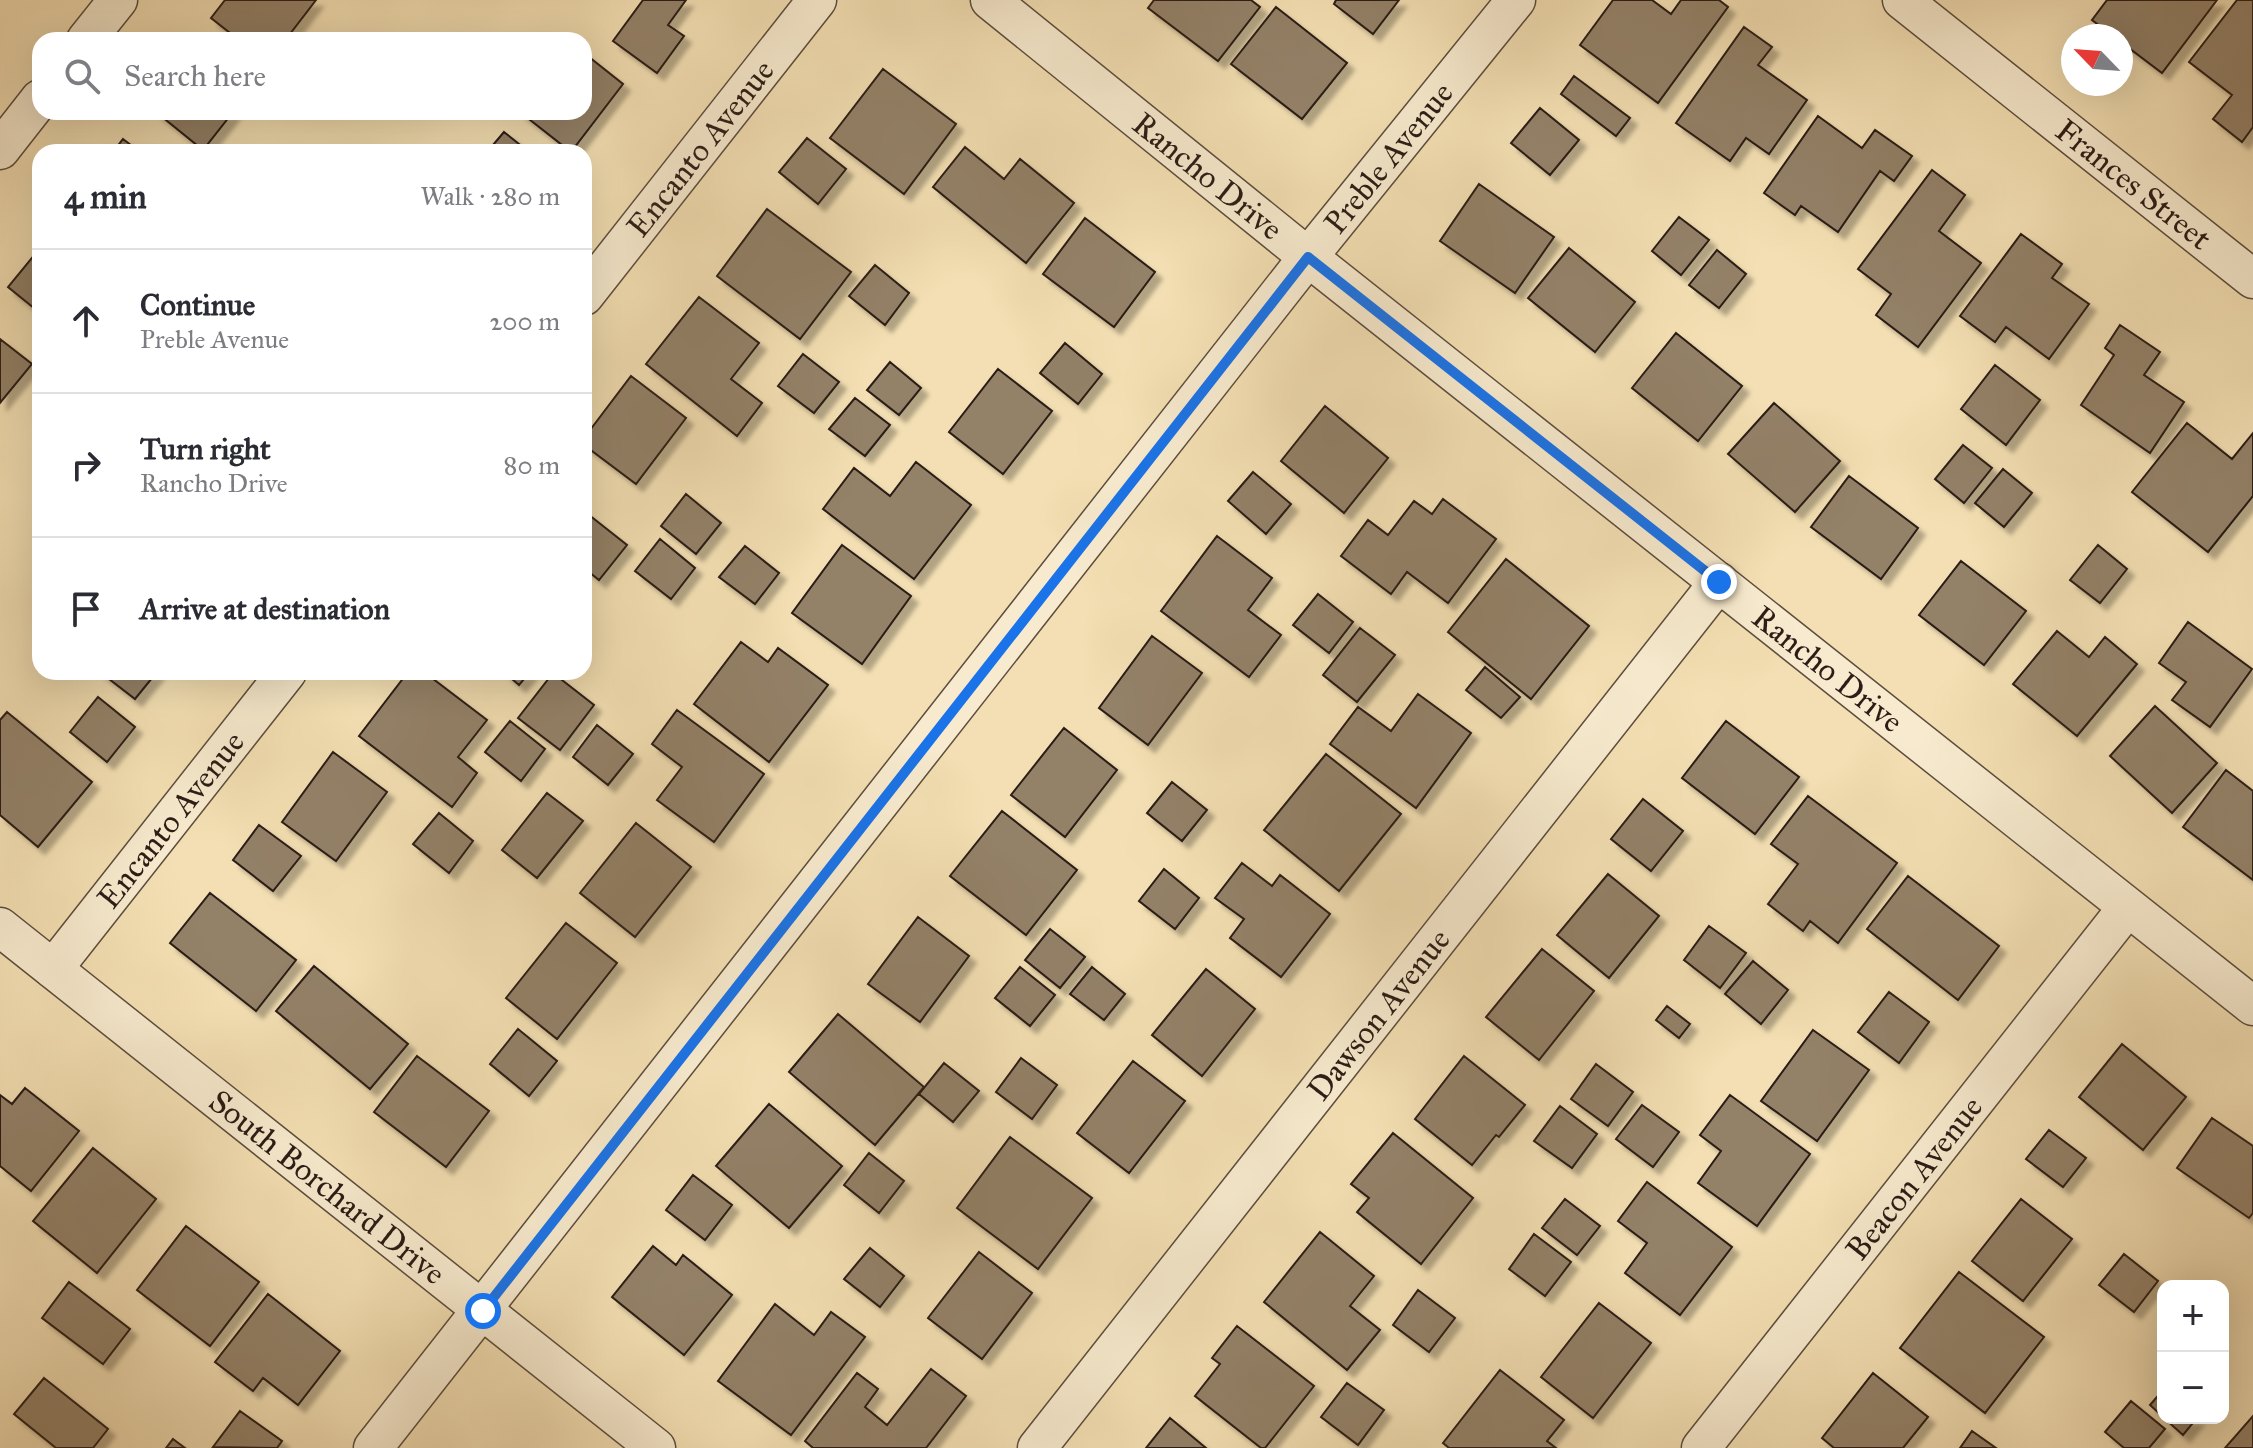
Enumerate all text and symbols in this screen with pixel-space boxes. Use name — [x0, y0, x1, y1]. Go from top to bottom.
north arrow — [2061, 24, 2133, 96]
search box — [32, 32, 592, 120]
street label: Encanto Avenue — [619, 52, 783, 245]
icon: search — [60, 54, 104, 98]
text: Search here — [124, 58, 266, 94]
street label: Preble Avenue — [1316, 74, 1462, 242]
street label: Rancho Drive — [1125, 104, 1290, 249]
street label: Frances Street — [2048, 111, 2219, 258]
text: 4 min — [64, 176, 147, 217]
text: Walk · 280 m — [420, 180, 560, 212]
text: Continue — [140, 287, 255, 323]
icon: ahead — [64, 299, 108, 343]
text: 200 m — [489, 305, 560, 337]
text: Preble Avenue — [140, 323, 289, 355]
text: Turn right — [140, 431, 271, 467]
icon: right — [64, 443, 108, 487]
text: 80 m — [504, 449, 560, 481]
text: Rancho Drive — [140, 467, 288, 499]
route end — [1701, 564, 1737, 600]
icon: arrive — [64, 587, 108, 631]
text: Arrive at destination — [140, 591, 390, 627]
street label: Rancho Drive — [1744, 598, 1911, 741]
street label: Encanto Avenue — [89, 724, 253, 917]
street label: Dawson Avenue — [1299, 921, 1459, 1108]
street label: South Borchard Drive — [201, 1082, 453, 1293]
street label: Beacon Avenue — [1838, 1088, 1991, 1268]
map controls — [2157, 1280, 2229, 1424]
button: + — [2157, 1280, 2229, 1352]
route start — [465, 1293, 501, 1329]
button: − — [2157, 1352, 2229, 1424]

